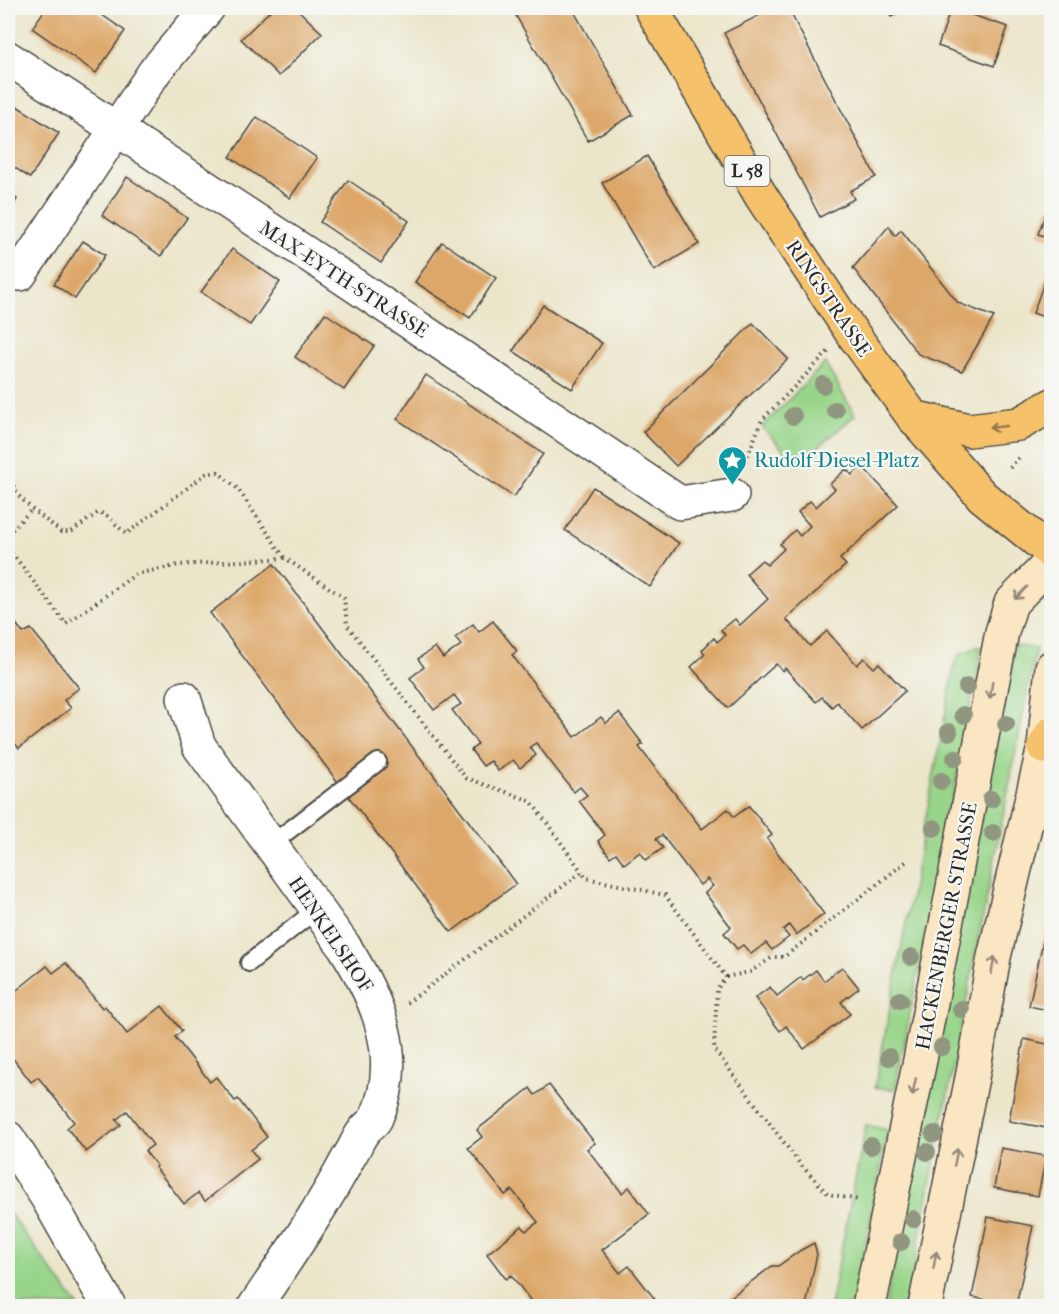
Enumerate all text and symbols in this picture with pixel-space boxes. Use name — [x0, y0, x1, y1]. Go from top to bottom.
road number: L 58 — [724, 156, 770, 186]
street label: MAX-EYTH-STRASSE — [255, 216, 432, 343]
street label: RINGSTRASSE — [781, 236, 876, 361]
one-way arrow — [989, 421, 1008, 432]
place icon: Rudolf-Diesel-Platz — [717, 444, 749, 486]
place label: Rudolf-Diesel-Platz — [754, 449, 919, 472]
one-way arrow — [1014, 585, 1028, 600]
one-way arrow — [985, 680, 996, 699]
street label: HACKENBERGER STRASSE — [911, 800, 982, 1052]
street label: HENKELSHOF — [284, 872, 378, 997]
one-way arrow — [988, 956, 999, 976]
one-way arrow — [908, 1077, 919, 1097]
one-way arrow — [951, 1147, 962, 1167]
one-way arrow — [930, 1251, 941, 1271]

